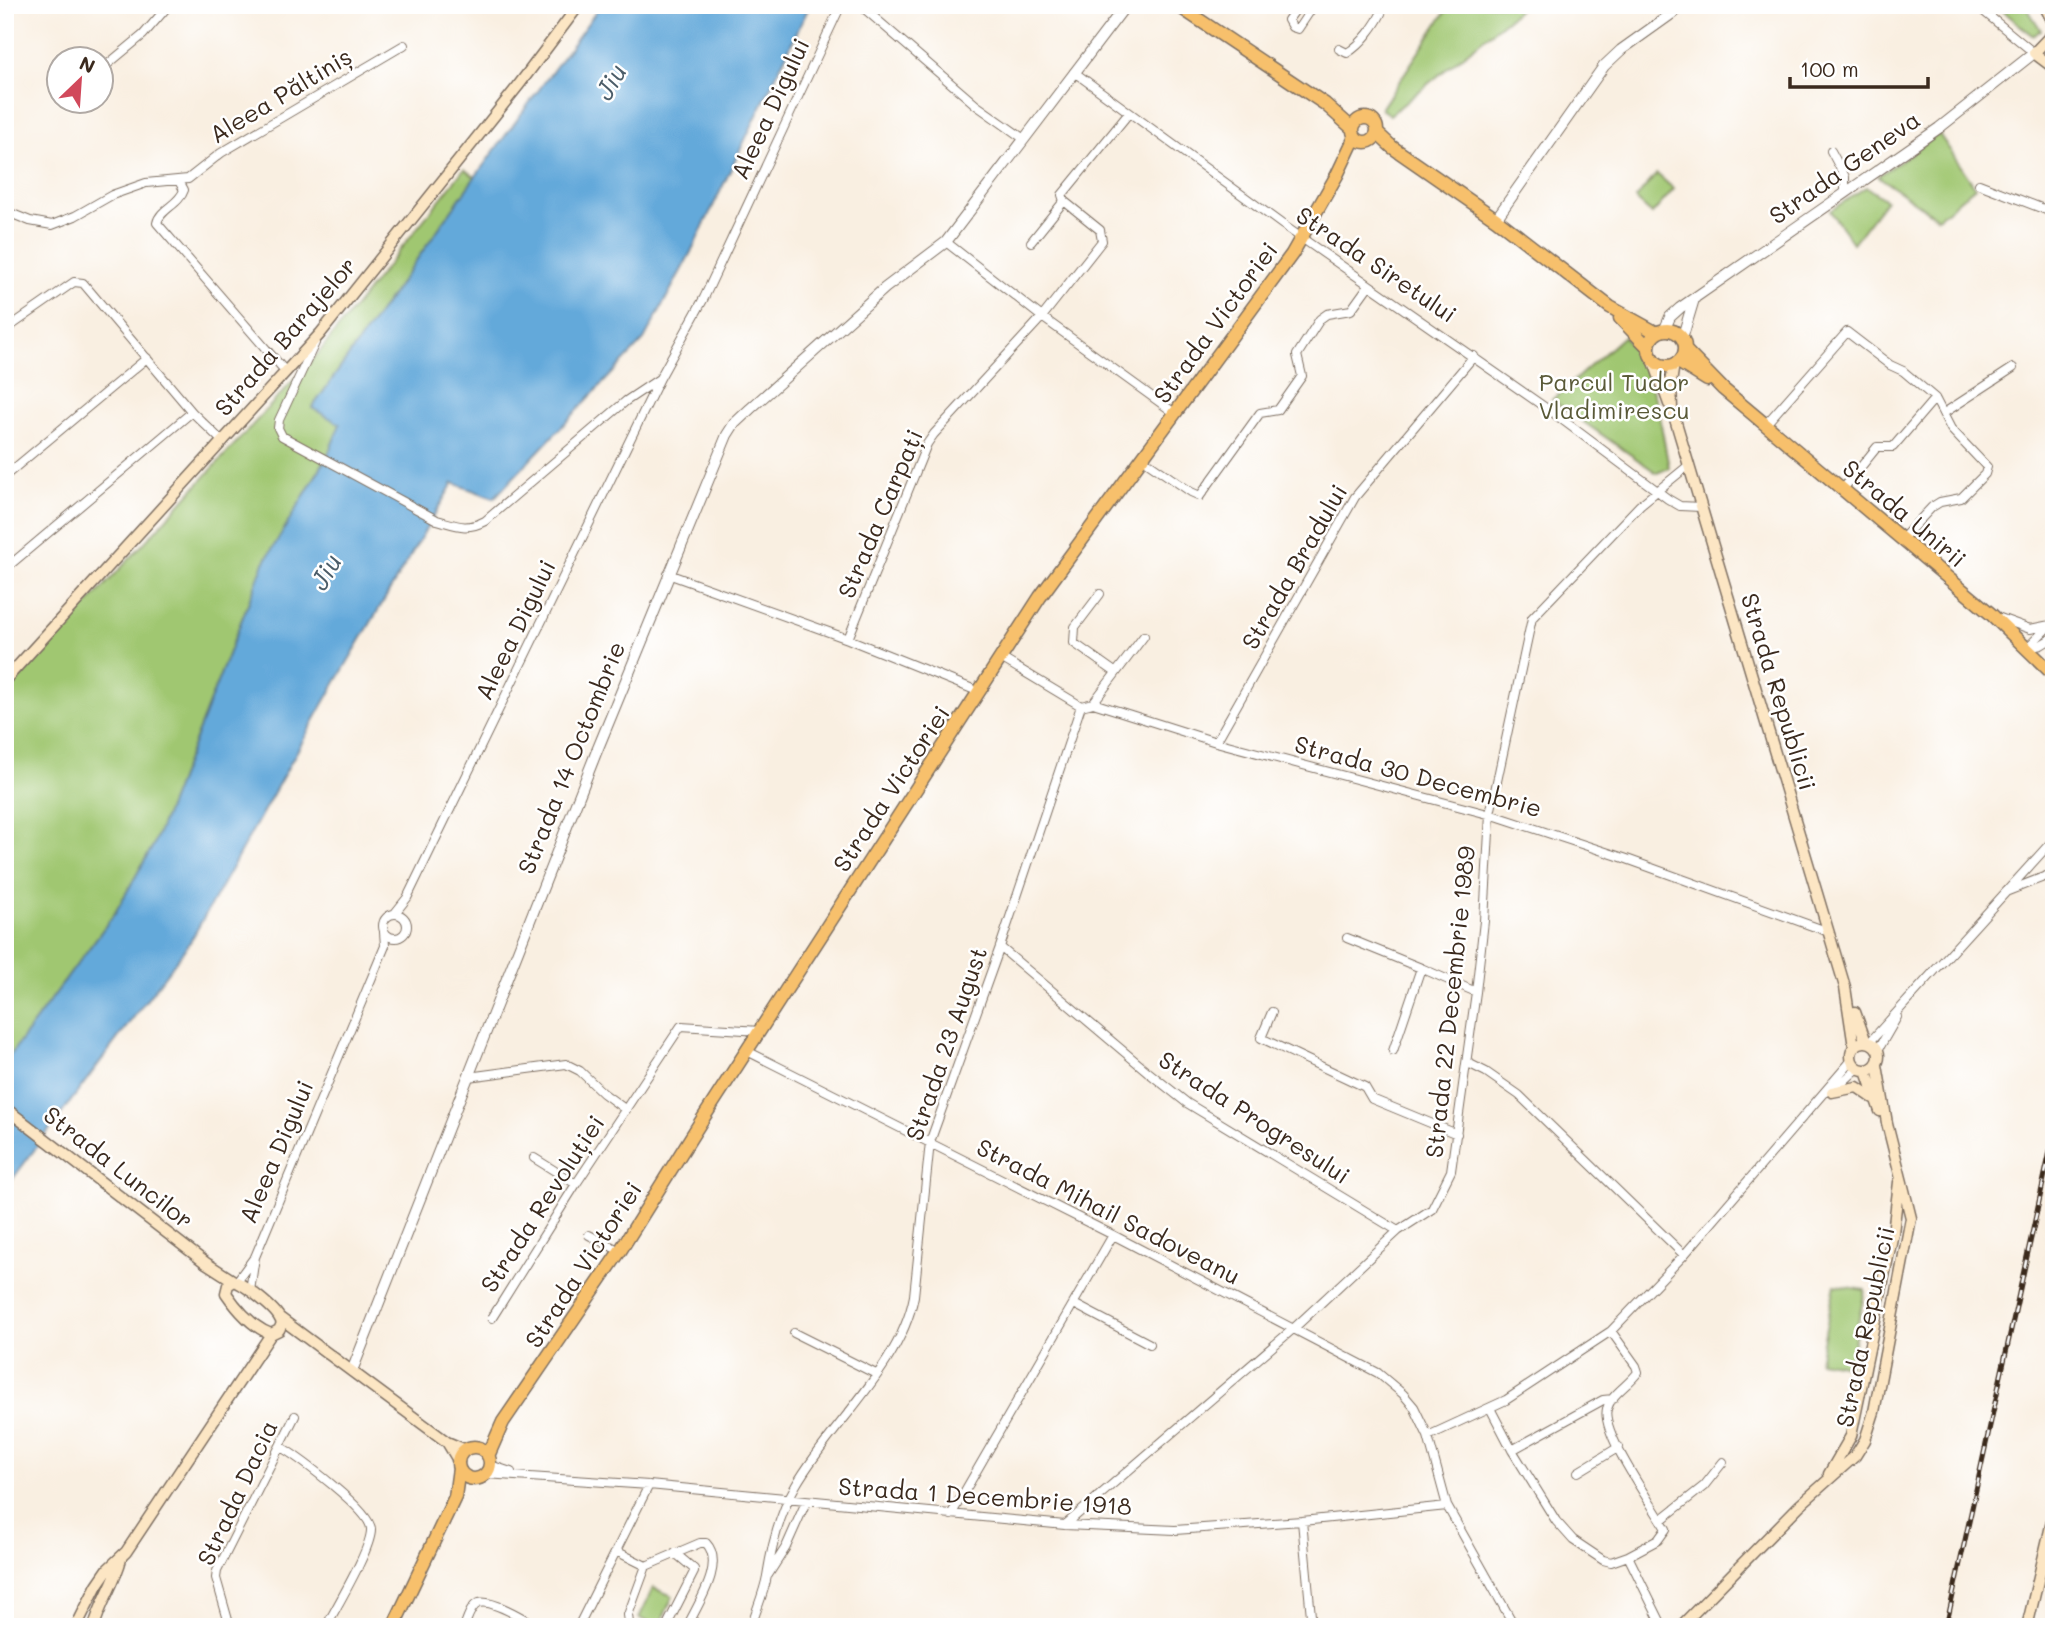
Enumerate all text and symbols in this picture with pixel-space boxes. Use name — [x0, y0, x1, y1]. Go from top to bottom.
street label: Aleea Digului — [723, 33, 816, 184]
street label: Aleea Păltiniș — [203, 40, 358, 150]
north arrow — [46, 46, 116, 116]
scale bar — [1790, 46, 1928, 90]
text: N — [76, 50, 99, 79]
text: 100 m — [1800, 55, 1859, 82]
water label: Jiu — [586, 57, 634, 106]
street label: Strada Geneva — [1763, 103, 1926, 230]
street label: Strada Siretului — [1291, 199, 1463, 329]
street label: Strada Victoriei — [1146, 235, 1284, 409]
street label: Strada Barajelor — [207, 250, 362, 422]
park label: Parcul Tudor Vladimirescu — [1538, 366, 1690, 425]
street label: Strada Carpați — [830, 424, 930, 603]
street label: Strada Unirii — [1837, 452, 1973, 574]
street label: Strada Bradului — [1234, 478, 1354, 654]
water label: Jiu — [301, 547, 349, 596]
street label: Aleea Digului — [467, 554, 562, 705]
street label: Strada Republicii — [1735, 589, 1824, 794]
street label: Strada 14 Octombrie — [510, 637, 631, 878]
street label: Strada Victoriei — [825, 699, 956, 877]
street label: Strada 30 Decembrie — [1291, 728, 1545, 823]
street label: Strada 22 Decembrie 1989 — [1418, 844, 1481, 1159]
street label: Strada 23 August — [898, 942, 993, 1145]
street label: Strada Progresului — [1153, 1043, 1356, 1190]
street label: Aleea Digului — [232, 1075, 320, 1228]
street label: Strada Luncilor — [38, 1099, 200, 1235]
street label: Strada Revoluției — [473, 1109, 611, 1298]
street label: Strada Mihail Sadoveanu — [972, 1131, 1246, 1291]
street label: Strada Victoriei — [517, 1175, 648, 1353]
street label: Strada Republicii — [1828, 1223, 1901, 1430]
street label: Strada Dacia — [189, 1415, 284, 1570]
street label: Strada 1 Decembrie 1918 — [837, 1470, 1133, 1521]

